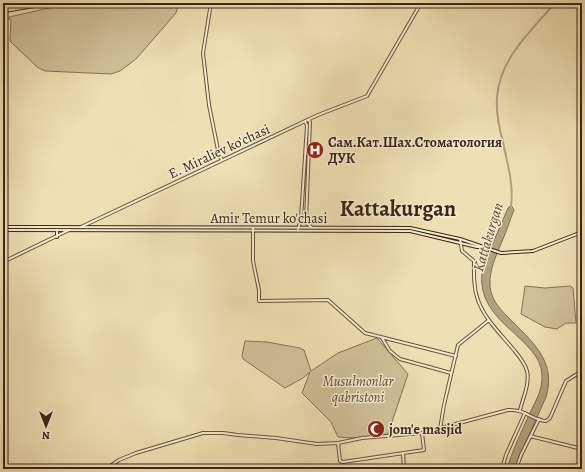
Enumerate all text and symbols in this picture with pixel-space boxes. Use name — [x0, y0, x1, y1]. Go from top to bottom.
street label: E. Miraliev ko'chasi — [165, 120, 273, 183]
place label: Сам.Кат.Шах.Стоматология ДУК — [328, 133, 502, 168]
hospital icon: Сам.Кат.Шах.Стоматология ДУК — [305, 140, 325, 160]
district label: Kattakurgan — [340, 194, 456, 224]
water label: Kattakurgan — [468, 200, 508, 274]
street label: Amir Temur ko'chasi — [210, 209, 327, 228]
park label: Musulmonlar qabristoni — [323, 372, 395, 407]
north arrow — [26, 406, 66, 446]
mosque icon: jom'e masjid — [366, 419, 386, 439]
place label: jom'e masjid — [389, 420, 462, 439]
text: N — [42, 428, 50, 443]

